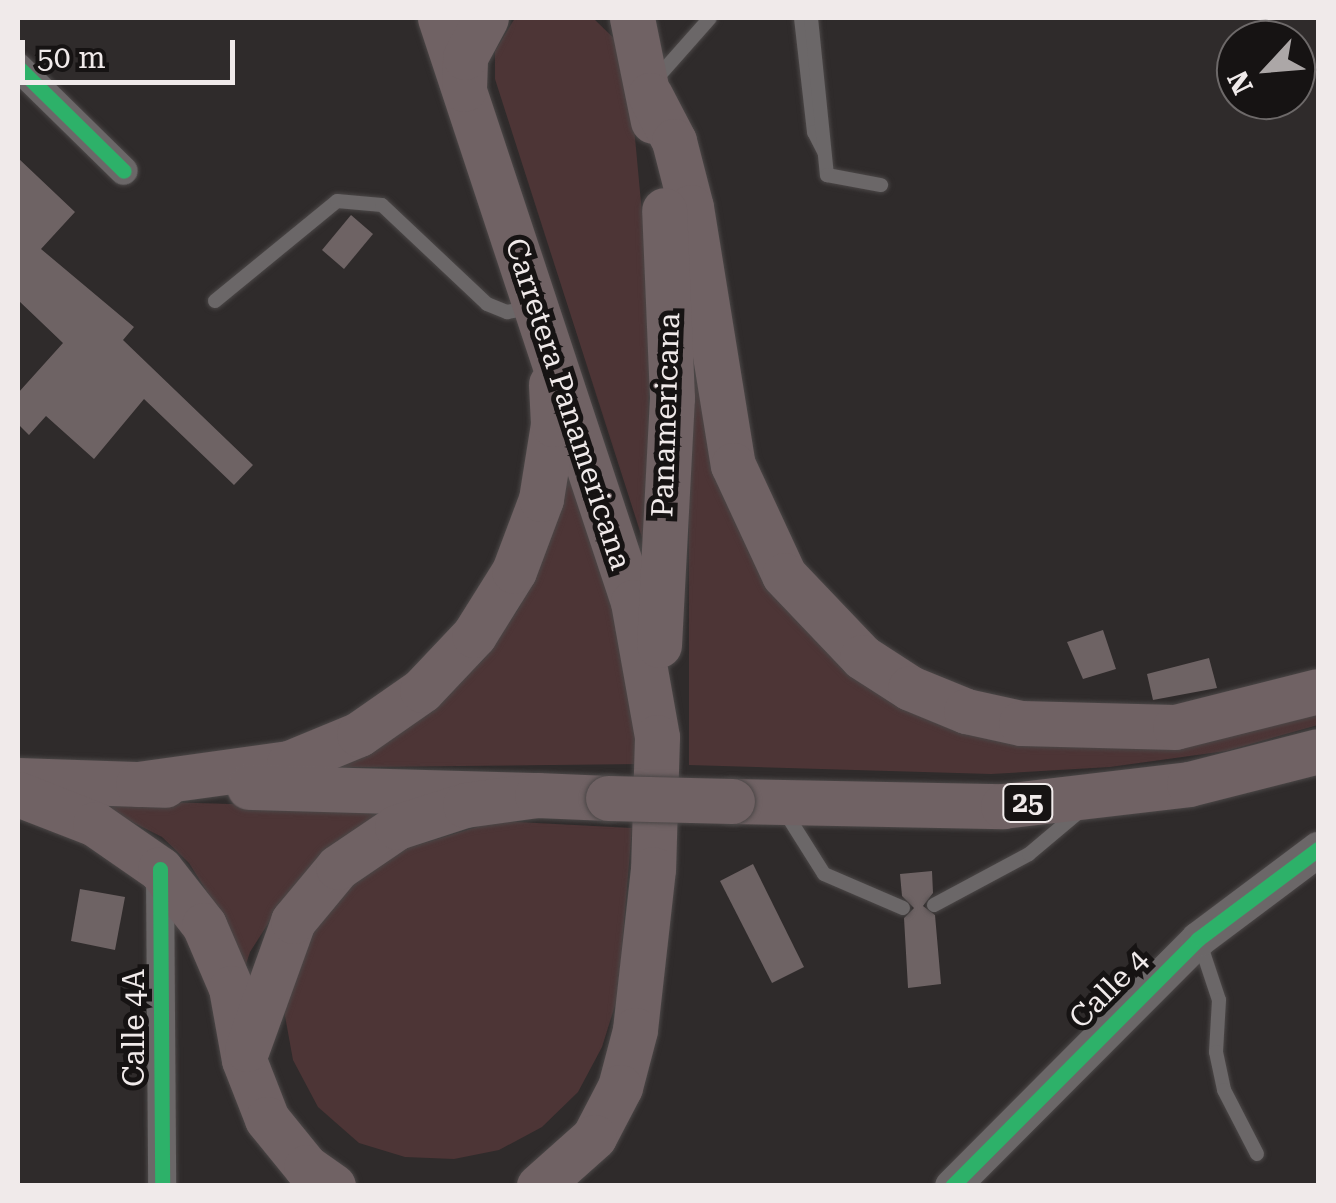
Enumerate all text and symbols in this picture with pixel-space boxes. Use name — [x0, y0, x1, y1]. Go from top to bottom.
scale bar — [25, 20, 240, 82]
north arrow — [1216, 20, 1316, 120]
text: 50 m — [37, 40, 106, 75]
text: N — [1221, 66, 1260, 99]
street label: Carretera Panamericana — [497, 234, 639, 574]
street label: Panamericana — [644, 312, 688, 518]
road number: 25 — [1000, 780, 1056, 826]
street label: Calle 4 — [1062, 942, 1156, 1036]
street label: Calle 4A — [116, 969, 152, 1087]

